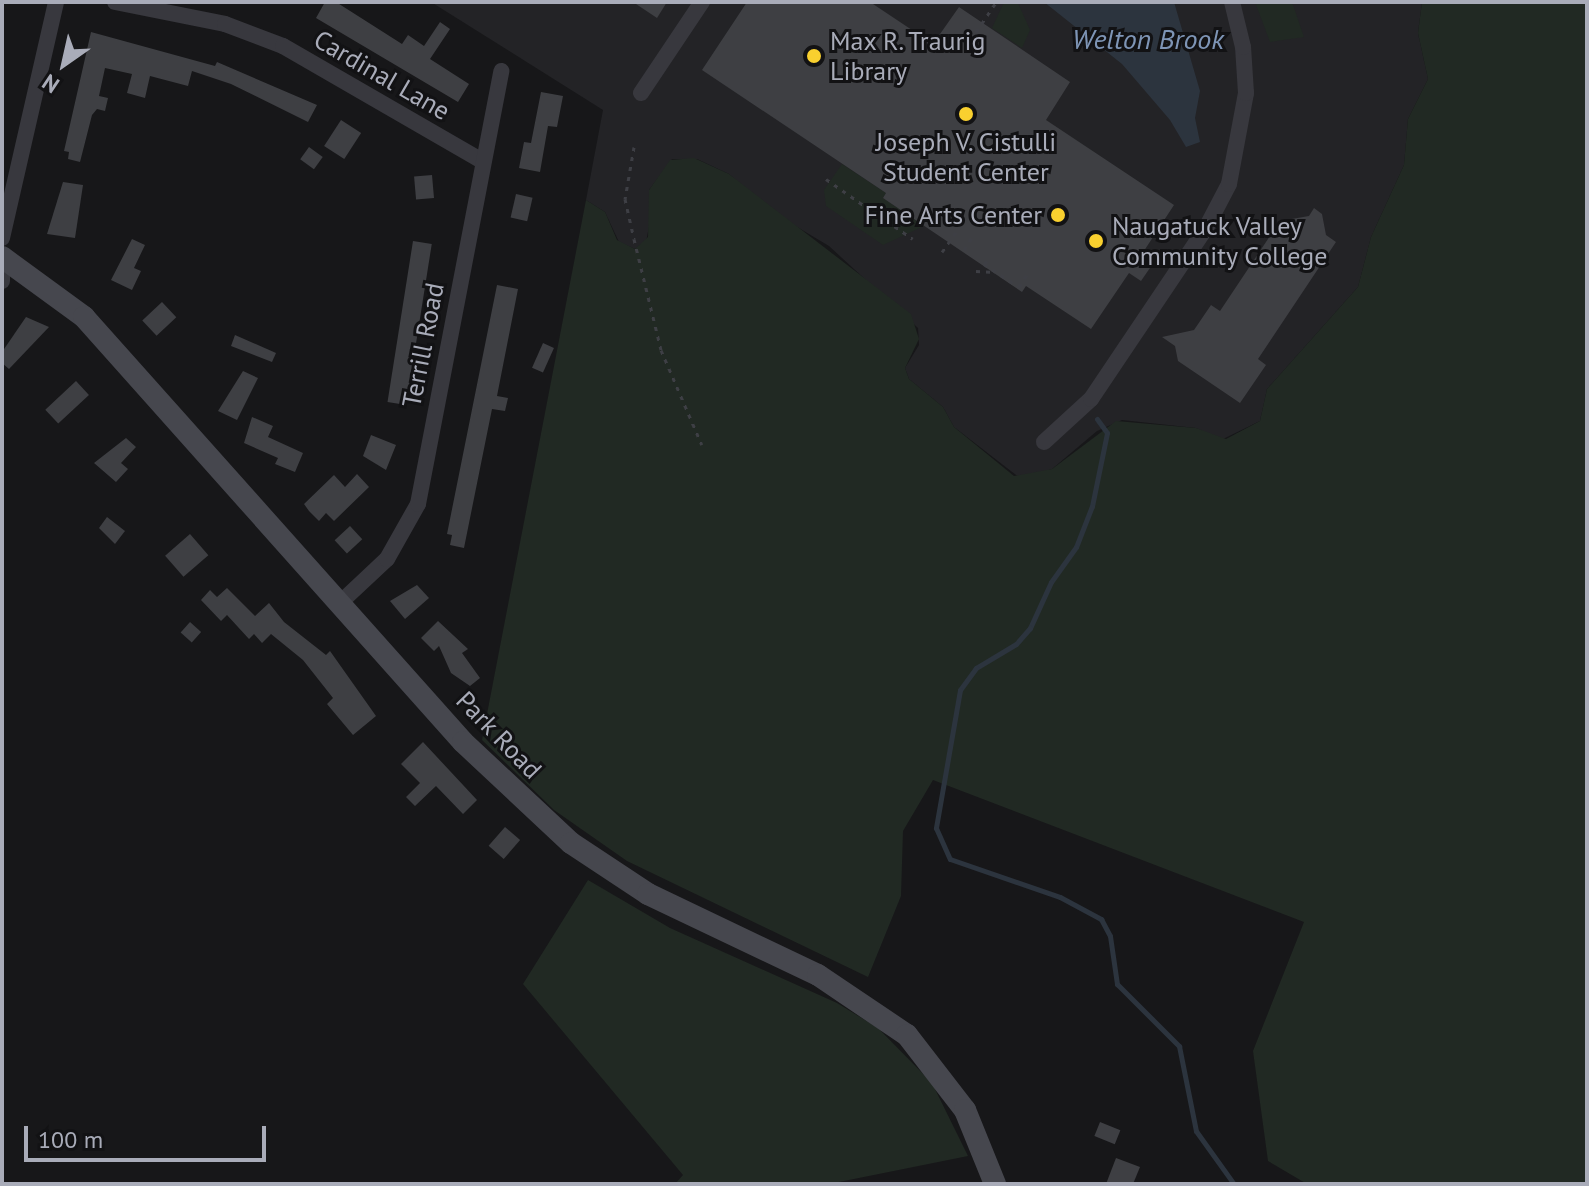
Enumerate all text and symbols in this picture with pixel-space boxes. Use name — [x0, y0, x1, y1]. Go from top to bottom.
water label: Welton Brook — [1072, 22, 1224, 56]
street label: Cardinal Lane — [308, 23, 456, 127]
north arrow — [24, 24, 104, 104]
place label: Max R. Traurig Library — [830, 25, 989, 86]
marker: Max R. Traurig Library — [805, 47, 823, 65]
text: N — [37, 68, 64, 100]
marker: Joseph V. Cistulli Student Center — [957, 105, 975, 123]
place label: Joseph V. Cistulli Student Center — [874, 126, 1058, 188]
place label: Fine Arts Center — [864, 199, 1042, 231]
marker: Fine Arts Center — [1049, 206, 1067, 224]
place label: Naugatuck Valley Community College — [1112, 210, 1328, 272]
marker: Naugatuck Valley Community College — [1087, 232, 1105, 250]
street label: Terrill Road — [396, 280, 450, 410]
street label: Park Road — [450, 685, 548, 785]
scale bar — [28, 1110, 270, 1160]
text: 100 m — [38, 1124, 103, 1155]

